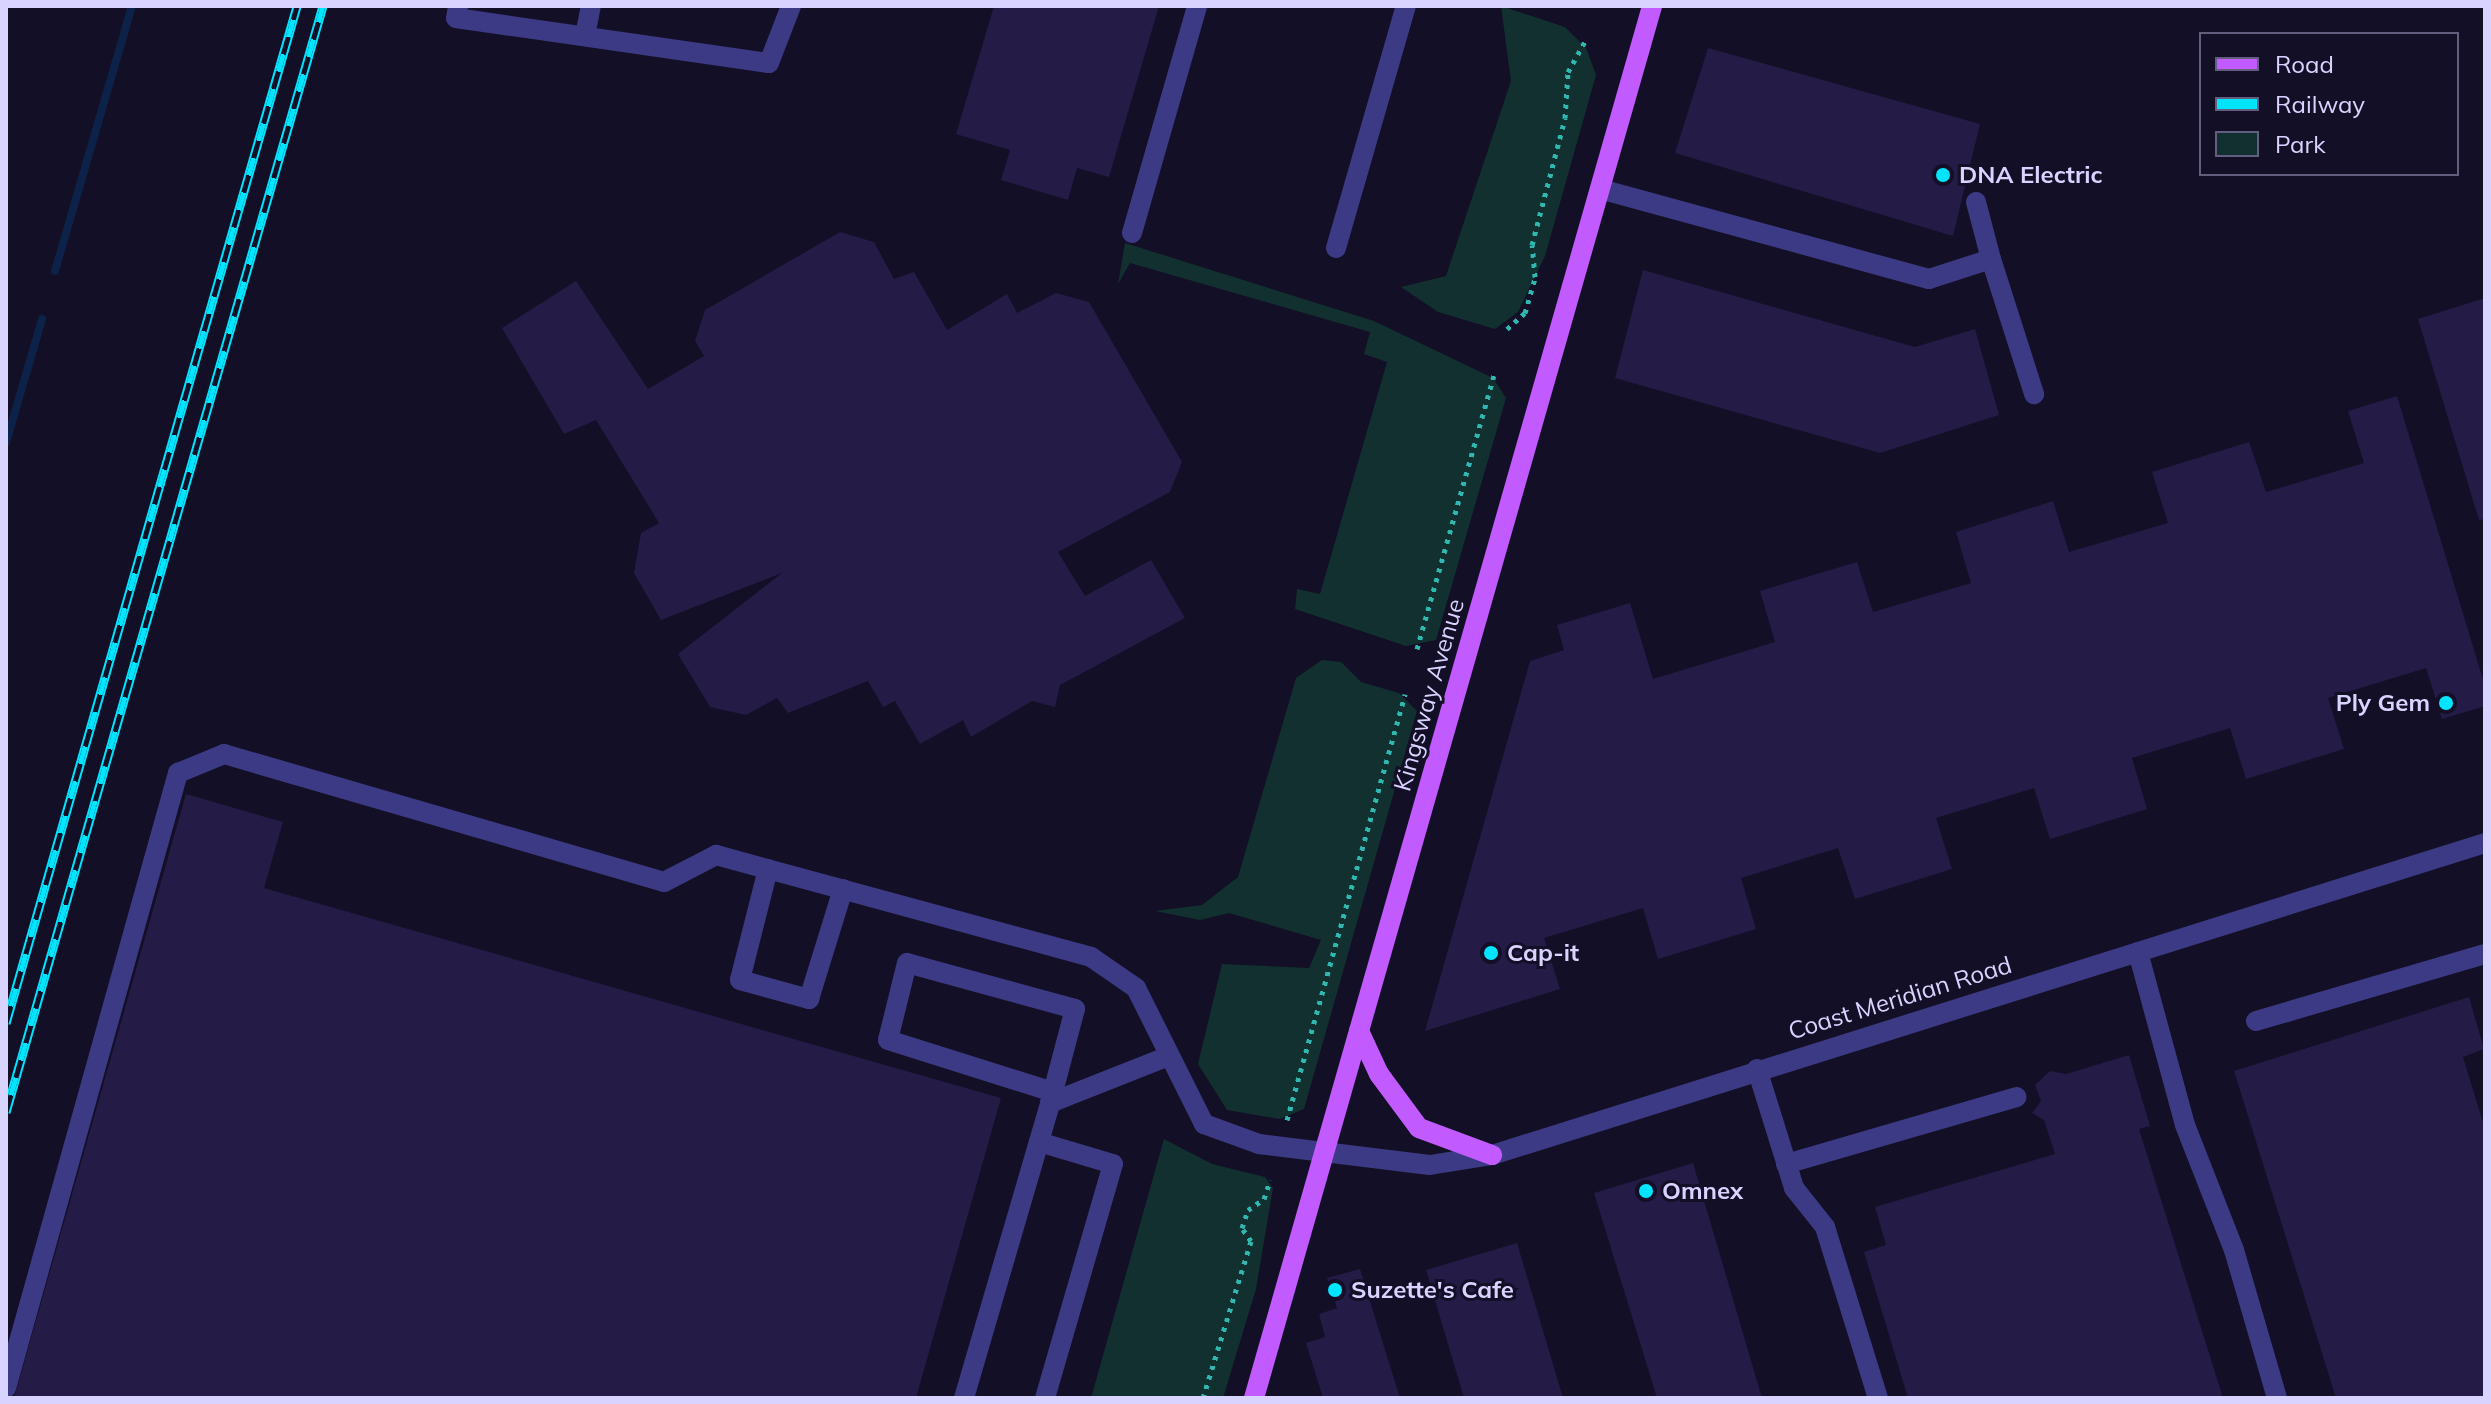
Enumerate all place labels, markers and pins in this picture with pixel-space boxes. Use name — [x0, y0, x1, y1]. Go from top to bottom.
place label: DNA Electric — [1959, 161, 2103, 189]
marker: DNA Electric — [1934, 166, 1952, 184]
place label: Ply Gem — [2336, 689, 2430, 717]
marker: Ply Gem — [2437, 694, 2455, 712]
place label: Cap-it — [1507, 939, 1579, 967]
marker: Cap-it — [1482, 944, 1500, 962]
place label: Omnex — [1662, 1177, 1743, 1205]
marker: Omnex — [1637, 1182, 1655, 1200]
place label: Suzette's Cafe — [1351, 1276, 1514, 1304]
marker: Suzette's Cafe — [1326, 1281, 1344, 1299]

